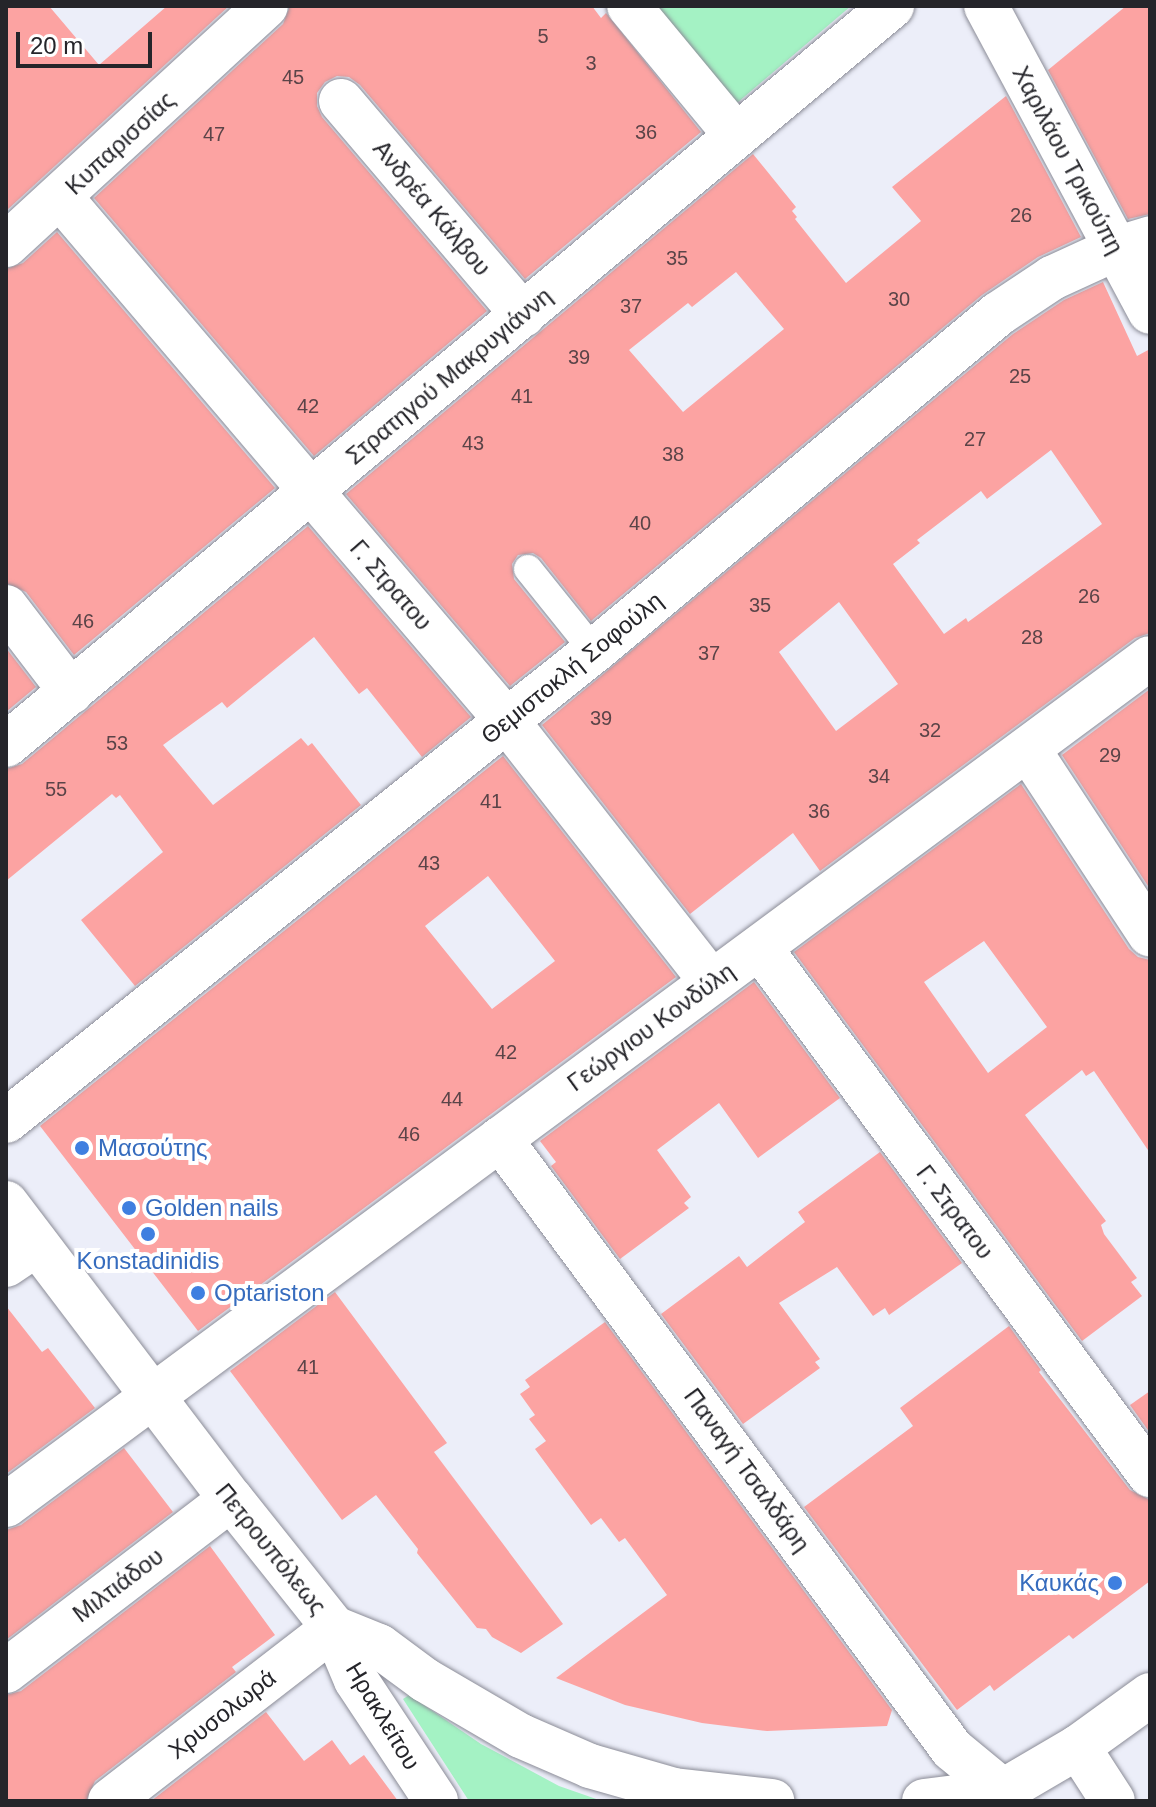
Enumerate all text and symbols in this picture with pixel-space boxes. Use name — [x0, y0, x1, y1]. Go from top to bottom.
scale bar — [20, 16, 156, 66]
house number: 5 — [537, 24, 549, 48]
text: 20 m — [30, 32, 83, 59]
house number: 3 — [585, 51, 597, 75]
street label: Χαριλάου Τρικούπη — [1006, 61, 1130, 259]
house number: 45 — [282, 65, 304, 89]
street label: Κυπαρισσίας — [59, 85, 181, 201]
house number: 36 — [635, 120, 657, 144]
house number: 47 — [203, 122, 225, 146]
street label: Ανδρέα Κάλβου — [367, 135, 497, 281]
house number: 26 — [1010, 203, 1032, 227]
house number: 35 — [666, 246, 688, 270]
street label: Στρατηγού Μακρυγιάννη — [340, 281, 558, 471]
house number: 30 — [888, 287, 910, 311]
house number: 37 — [620, 294, 642, 318]
house number: 39 — [568, 345, 590, 369]
house number: 25 — [1009, 364, 1031, 388]
house number: 41 — [511, 384, 533, 408]
house number: 42 — [297, 394, 319, 418]
house number: 27 — [964, 427, 986, 451]
house number: 43 — [462, 431, 484, 455]
house number: 38 — [662, 442, 684, 466]
house number: 40 — [629, 511, 651, 535]
street label: Γ. Στρατου — [344, 534, 438, 636]
house number: 26 — [1078, 584, 1100, 608]
street label: Θεμιστοκλή Σοφούλη — [475, 586, 669, 750]
house number: 35 — [749, 593, 771, 617]
house number: 46 — [72, 609, 94, 633]
house number: 28 — [1021, 625, 1043, 649]
house number: 37 — [698, 641, 720, 665]
house number: 39 — [590, 706, 612, 730]
house number: 32 — [919, 718, 941, 742]
house number: 53 — [106, 731, 128, 755]
house number: 29 — [1099, 743, 1121, 767]
house number: 34 — [868, 764, 890, 788]
house number: 55 — [45, 777, 67, 801]
house number: 41 — [480, 789, 502, 813]
house number: 36 — [808, 799, 830, 823]
house number: 43 — [418, 851, 440, 875]
street label: Γεώργιου Κονδύλη — [562, 957, 740, 1097]
house number: 42 — [495, 1040, 517, 1064]
house number: 44 — [441, 1087, 463, 1111]
house number: 46 — [398, 1122, 420, 1146]
place label: Μασούτης — [98, 1134, 208, 1162]
marker: Μασούτης — [73, 1139, 91, 1157]
street label: Γ. Στρατου — [910, 1159, 1000, 1265]
place label: Golden nails — [145, 1194, 278, 1222]
marker: Golden nails — [120, 1199, 138, 1217]
marker: Konstadinidis — [139, 1225, 157, 1243]
place label: Konstadinidis — [77, 1247, 219, 1275]
place label: Optariston — [214, 1279, 325, 1307]
marker: Optariston — [189, 1284, 207, 1302]
house number: 41 — [297, 1355, 319, 1379]
street label: Παναγή Τσαλδάρη — [678, 1382, 816, 1558]
street label: Πετρουπόλεως — [209, 1478, 333, 1620]
street label: Μιλτιάδου — [67, 1542, 169, 1628]
place label: Καυκάς — [1019, 1569, 1099, 1597]
marker: Καυκάς — [1106, 1574, 1124, 1592]
street label: Ηρακλείτου — [340, 1657, 426, 1775]
street label: Χρυσολωρά — [163, 1663, 281, 1765]

